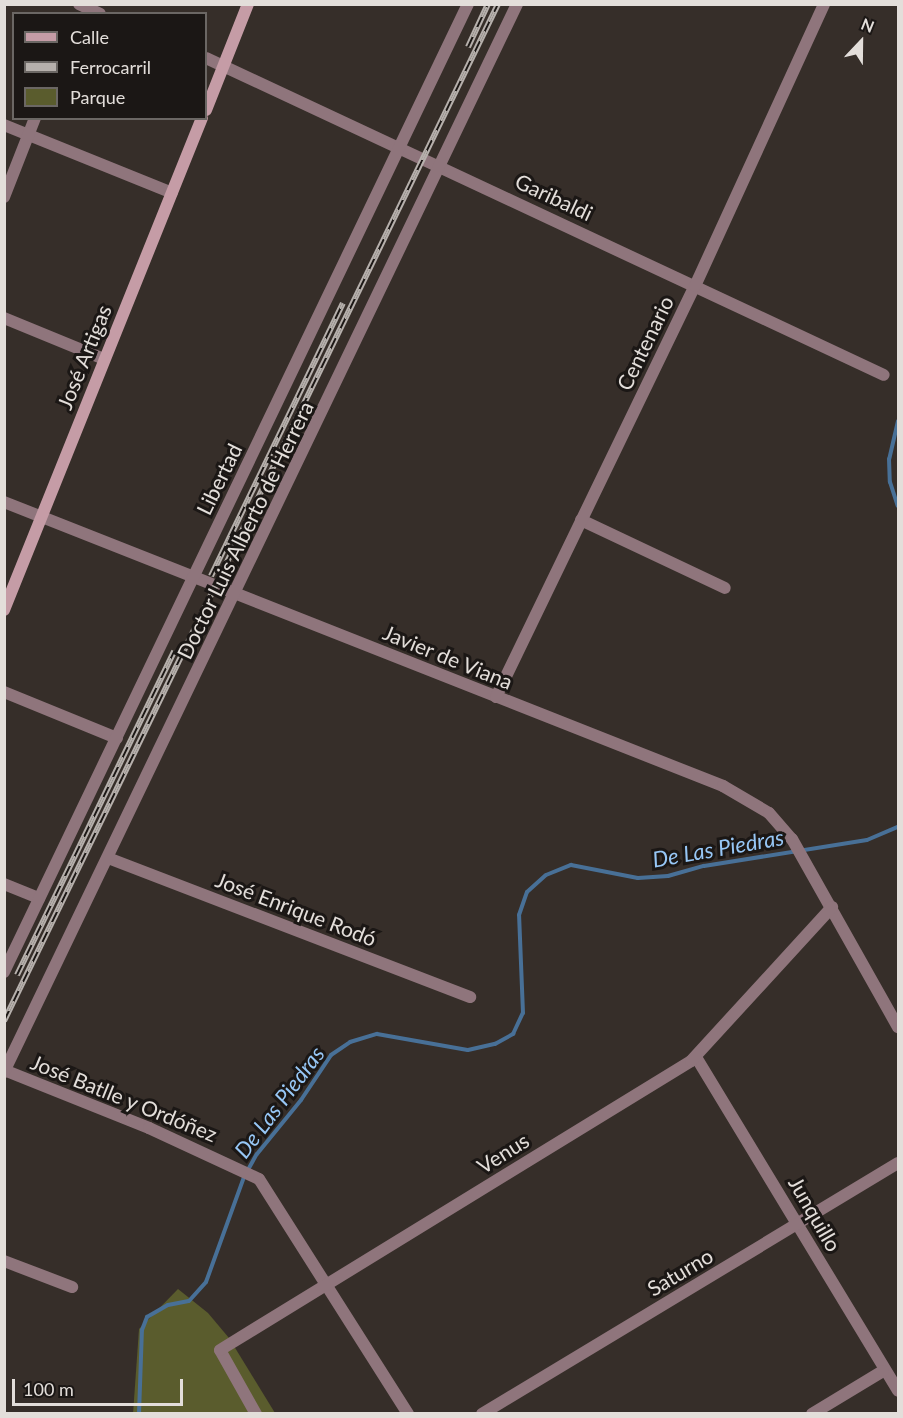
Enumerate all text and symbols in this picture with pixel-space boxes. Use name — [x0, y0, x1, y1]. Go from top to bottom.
legend — [12, 12, 207, 120]
north arrow — [831, 12, 891, 72]
text: N — [859, 14, 877, 36]
text: Calle — [70, 26, 109, 48]
text: Ferrocarril — [70, 56, 151, 78]
text: Parque — [70, 86, 125, 108]
street label: Garibaldi — [511, 168, 597, 226]
street label: Centenario — [611, 292, 679, 394]
street label: José Artigas — [51, 301, 117, 413]
street label: Doctor Luis Alberto de Herrera — [171, 396, 319, 664]
street label: Libertad — [191, 439, 247, 519]
street label: Javier de Viana — [379, 619, 517, 695]
water label: De Las Piedras — [650, 823, 786, 873]
street label: José Enrique Rodó — [212, 867, 380, 951]
water label: De Las Piedras — [228, 1041, 330, 1163]
street label: José Batlle y Ordóñez — [27, 1049, 221, 1147]
street label: Venus — [472, 1127, 534, 1179]
street label: Junquillo — [784, 1172, 846, 1256]
street label: Saturno — [643, 1243, 717, 1301]
scale bar — [15, 1367, 186, 1405]
text: 100 m — [23, 1378, 74, 1400]

